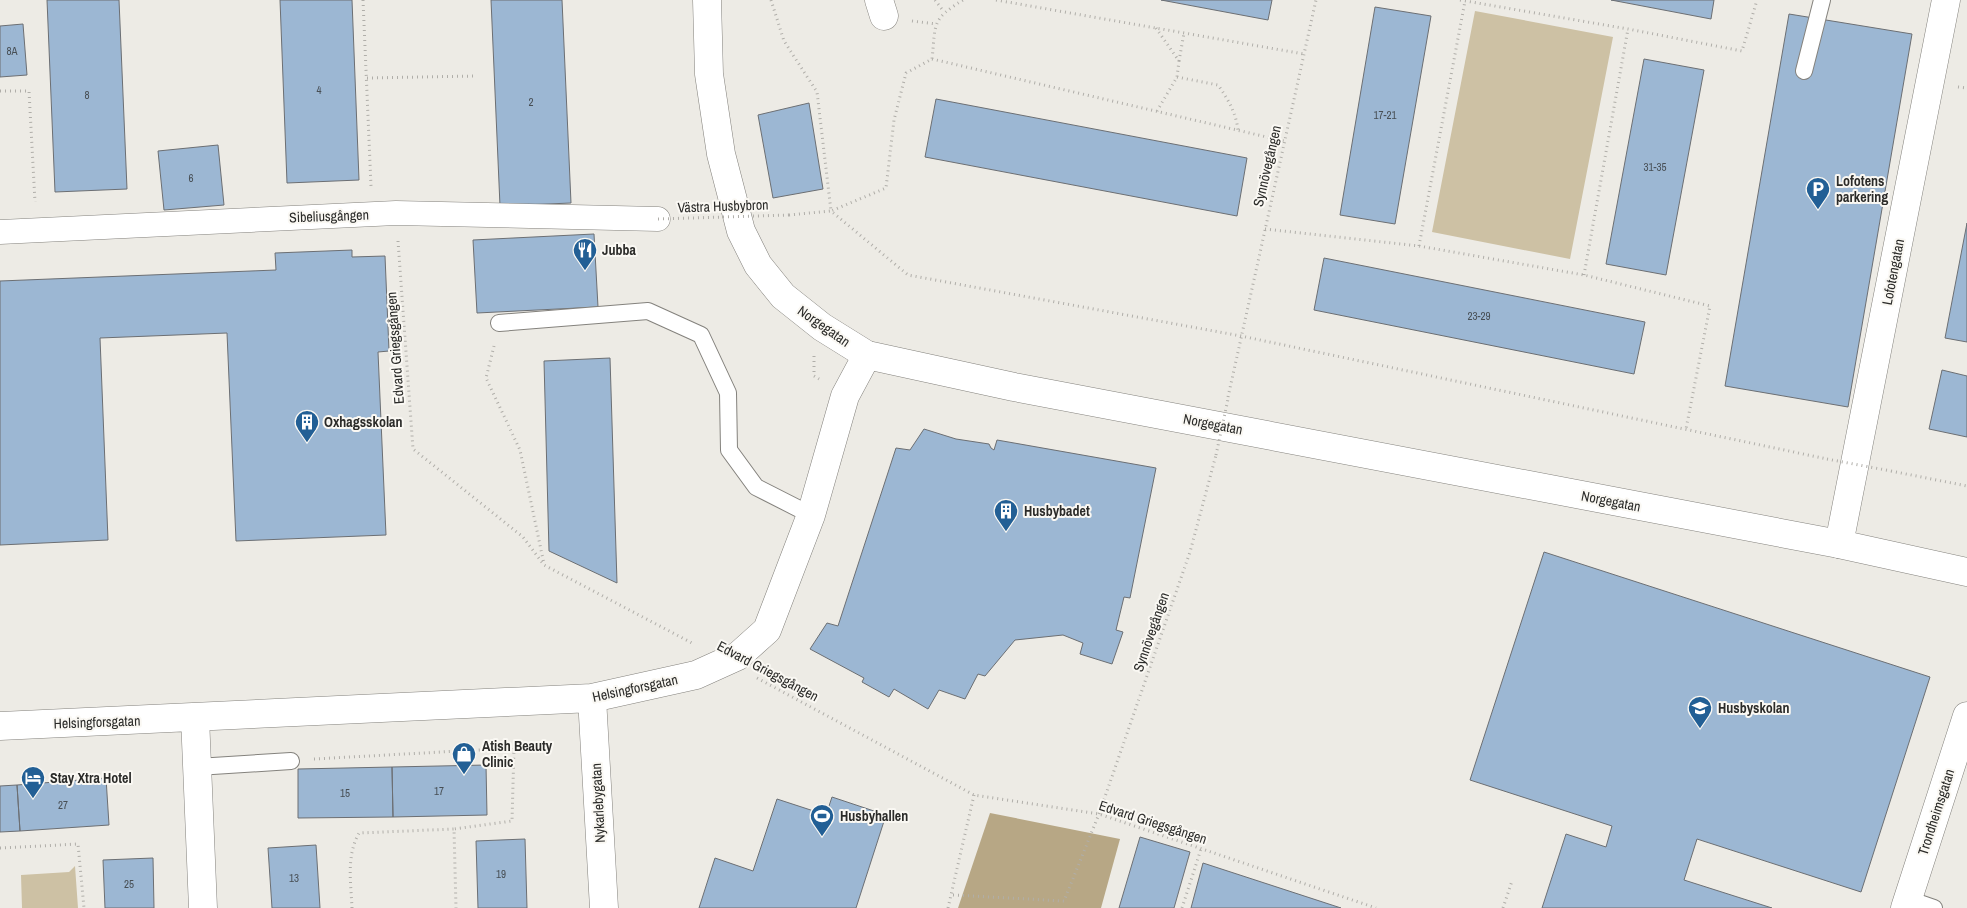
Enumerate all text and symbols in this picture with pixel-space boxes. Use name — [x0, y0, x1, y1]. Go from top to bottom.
house number: 8A — [6, 44, 18, 58]
house number: 4 — [316, 83, 322, 97]
house number: 8 — [84, 88, 90, 102]
house number: 2 — [528, 95, 534, 109]
house number: 17-21 — [1373, 108, 1397, 122]
street label: Synnövegången — [1249, 124, 1285, 208]
house number: 31-35 — [1643, 160, 1667, 174]
house number: 6 — [188, 171, 194, 185]
place label: Lofotens parkering — [1836, 172, 1888, 206]
parking icon: Lofotens parkering — [1805, 176, 1831, 210]
street label: Västra Husbybron — [677, 195, 769, 217]
street label: Sibeliusgången — [289, 206, 369, 226]
restaurant icon: Jubba — [572, 237, 598, 271]
street label: Lofotengatan — [1878, 237, 1908, 307]
place label: Jubba — [602, 241, 636, 259]
street label: Edvard Griegsgången — [382, 291, 408, 405]
street label: Norgegatan — [794, 301, 854, 351]
house number: 23-29 — [1467, 309, 1491, 323]
building icon: Oxhagsskolan — [294, 409, 320, 443]
street label: Norgegatan — [1182, 409, 1244, 439]
place label: Oxhagsskolan — [324, 413, 402, 431]
street label: Norgegatan — [1580, 486, 1642, 516]
building icon: Husbybadet — [993, 498, 1019, 532]
place label: Husbybadet — [1024, 502, 1090, 520]
street label: Synnövegången — [1129, 590, 1173, 674]
street label: Edvard Griegsgången — [714, 637, 822, 705]
street label: Helsingforsgatan — [591, 670, 679, 706]
school or university icon: Husbyskolan — [1687, 695, 1713, 729]
place label: Husbyskolan — [1718, 699, 1789, 717]
street label: Helsingforsgatan — [53, 711, 141, 733]
place label: Atish Beauty Clinic — [482, 737, 553, 771]
shop icon: Atish Beauty Clinic — [451, 741, 477, 775]
street label: Nykarlebygatan — [587, 763, 609, 843]
hotel icon: Stay Xtra Hotel — [20, 765, 46, 799]
street label: Trondheimsgatan — [1914, 767, 1958, 857]
place label: Stay Xtra Hotel — [50, 769, 132, 787]
house number: 17 — [434, 784, 444, 798]
house number: 15 — [340, 786, 350, 800]
street label: Edvard Griegsgången — [1097, 796, 1209, 848]
house number: 27 — [58, 798, 68, 812]
sports icon: Husbyhallen — [809, 803, 835, 837]
place label: Husbyhallen — [840, 807, 908, 825]
house number: 19 — [496, 867, 506, 881]
house number: 13 — [289, 871, 299, 885]
house number: 25 — [124, 877, 134, 891]

